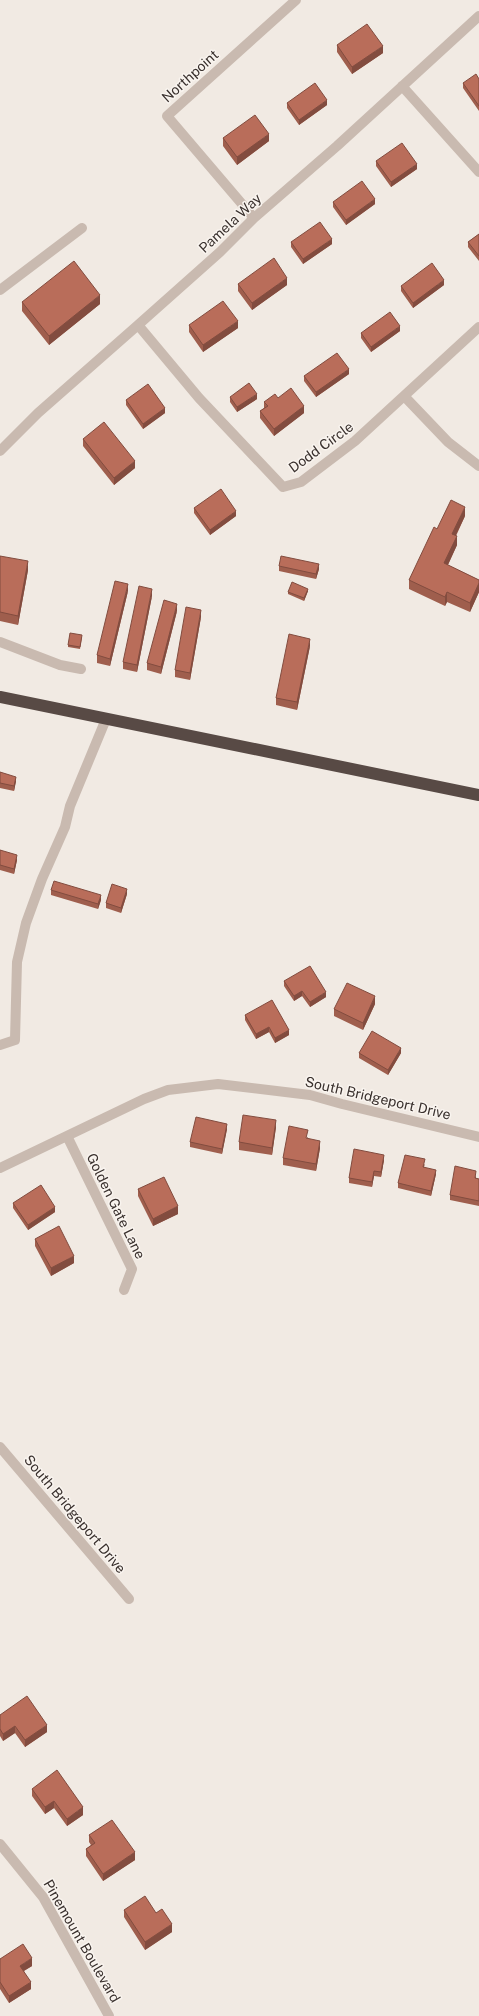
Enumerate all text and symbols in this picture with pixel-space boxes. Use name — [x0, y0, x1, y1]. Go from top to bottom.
street label: Northpoint — [159, 47, 221, 105]
street label: Pamela Way — [196, 190, 265, 256]
street label: Dodd Circle — [286, 418, 356, 476]
street label: South Bridgeport Drive — [303, 1073, 453, 1123]
street label: Golden Gate Lane — [83, 1151, 149, 1262]
street label: South Bridgeport Drive — [21, 1452, 129, 1576]
street label: Pinemount Boulevard — [40, 1877, 124, 2005]

